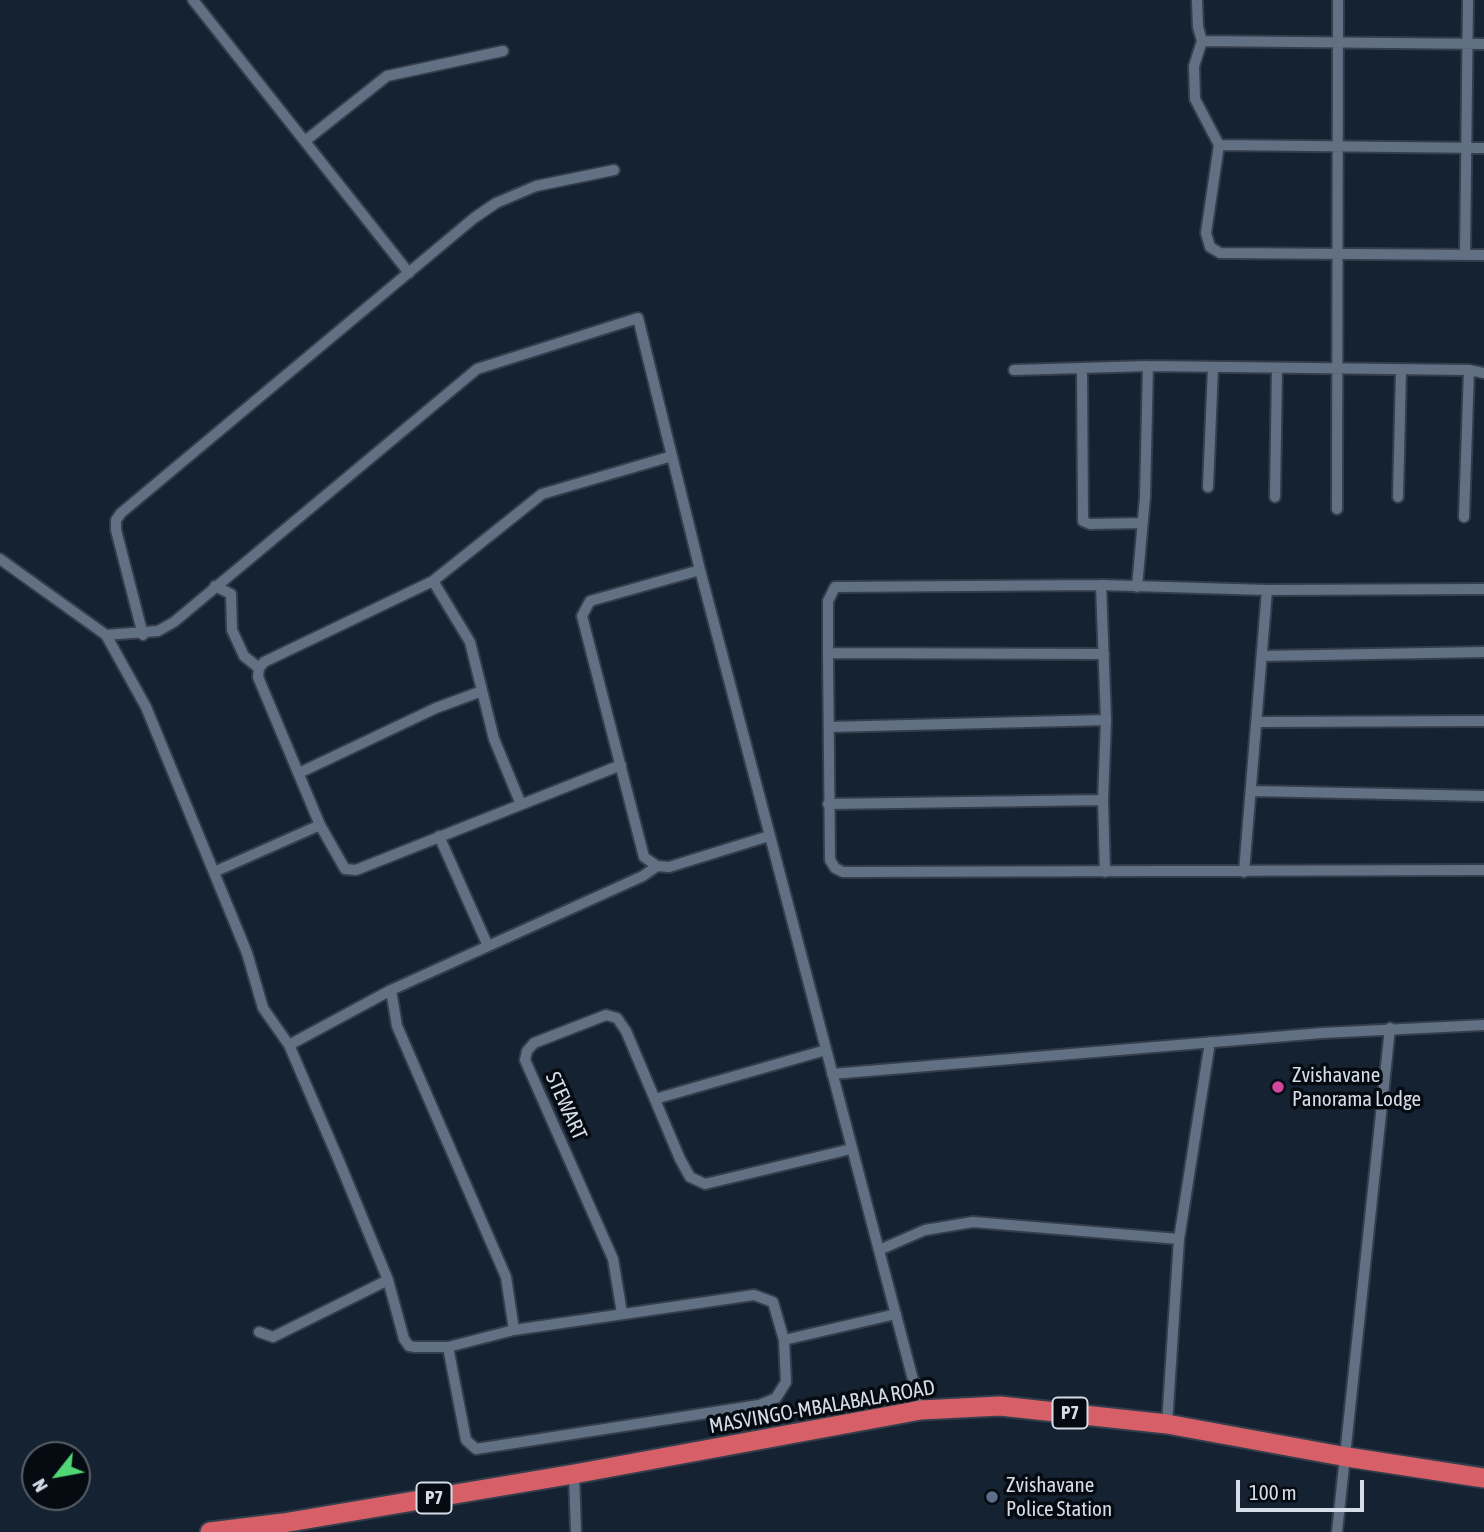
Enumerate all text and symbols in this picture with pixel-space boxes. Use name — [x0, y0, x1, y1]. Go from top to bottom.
place label: Zvishavane Panorama Lodge — [1292, 1062, 1421, 1112]
street label: STEWART — [540, 1068, 592, 1144]
marker: Zvishavane Panorama Lodge — [1270, 1079, 1286, 1095]
street label: MASVINGO-MBALABALA ROAD — [707, 1375, 937, 1439]
road number: P7 — [1052, 1398, 1088, 1428]
north arrow — [21, 1441, 91, 1511]
scale bar — [1239, 1466, 1367, 1510]
place label: Zvishavane Police Station — [1006, 1472, 1112, 1522]
text: N — [27, 1475, 52, 1496]
text: 100 m — [1249, 1480, 1297, 1504]
road number: P7 — [416, 1482, 452, 1514]
marker: Zvishavane Police Station — [984, 1489, 1000, 1505]

